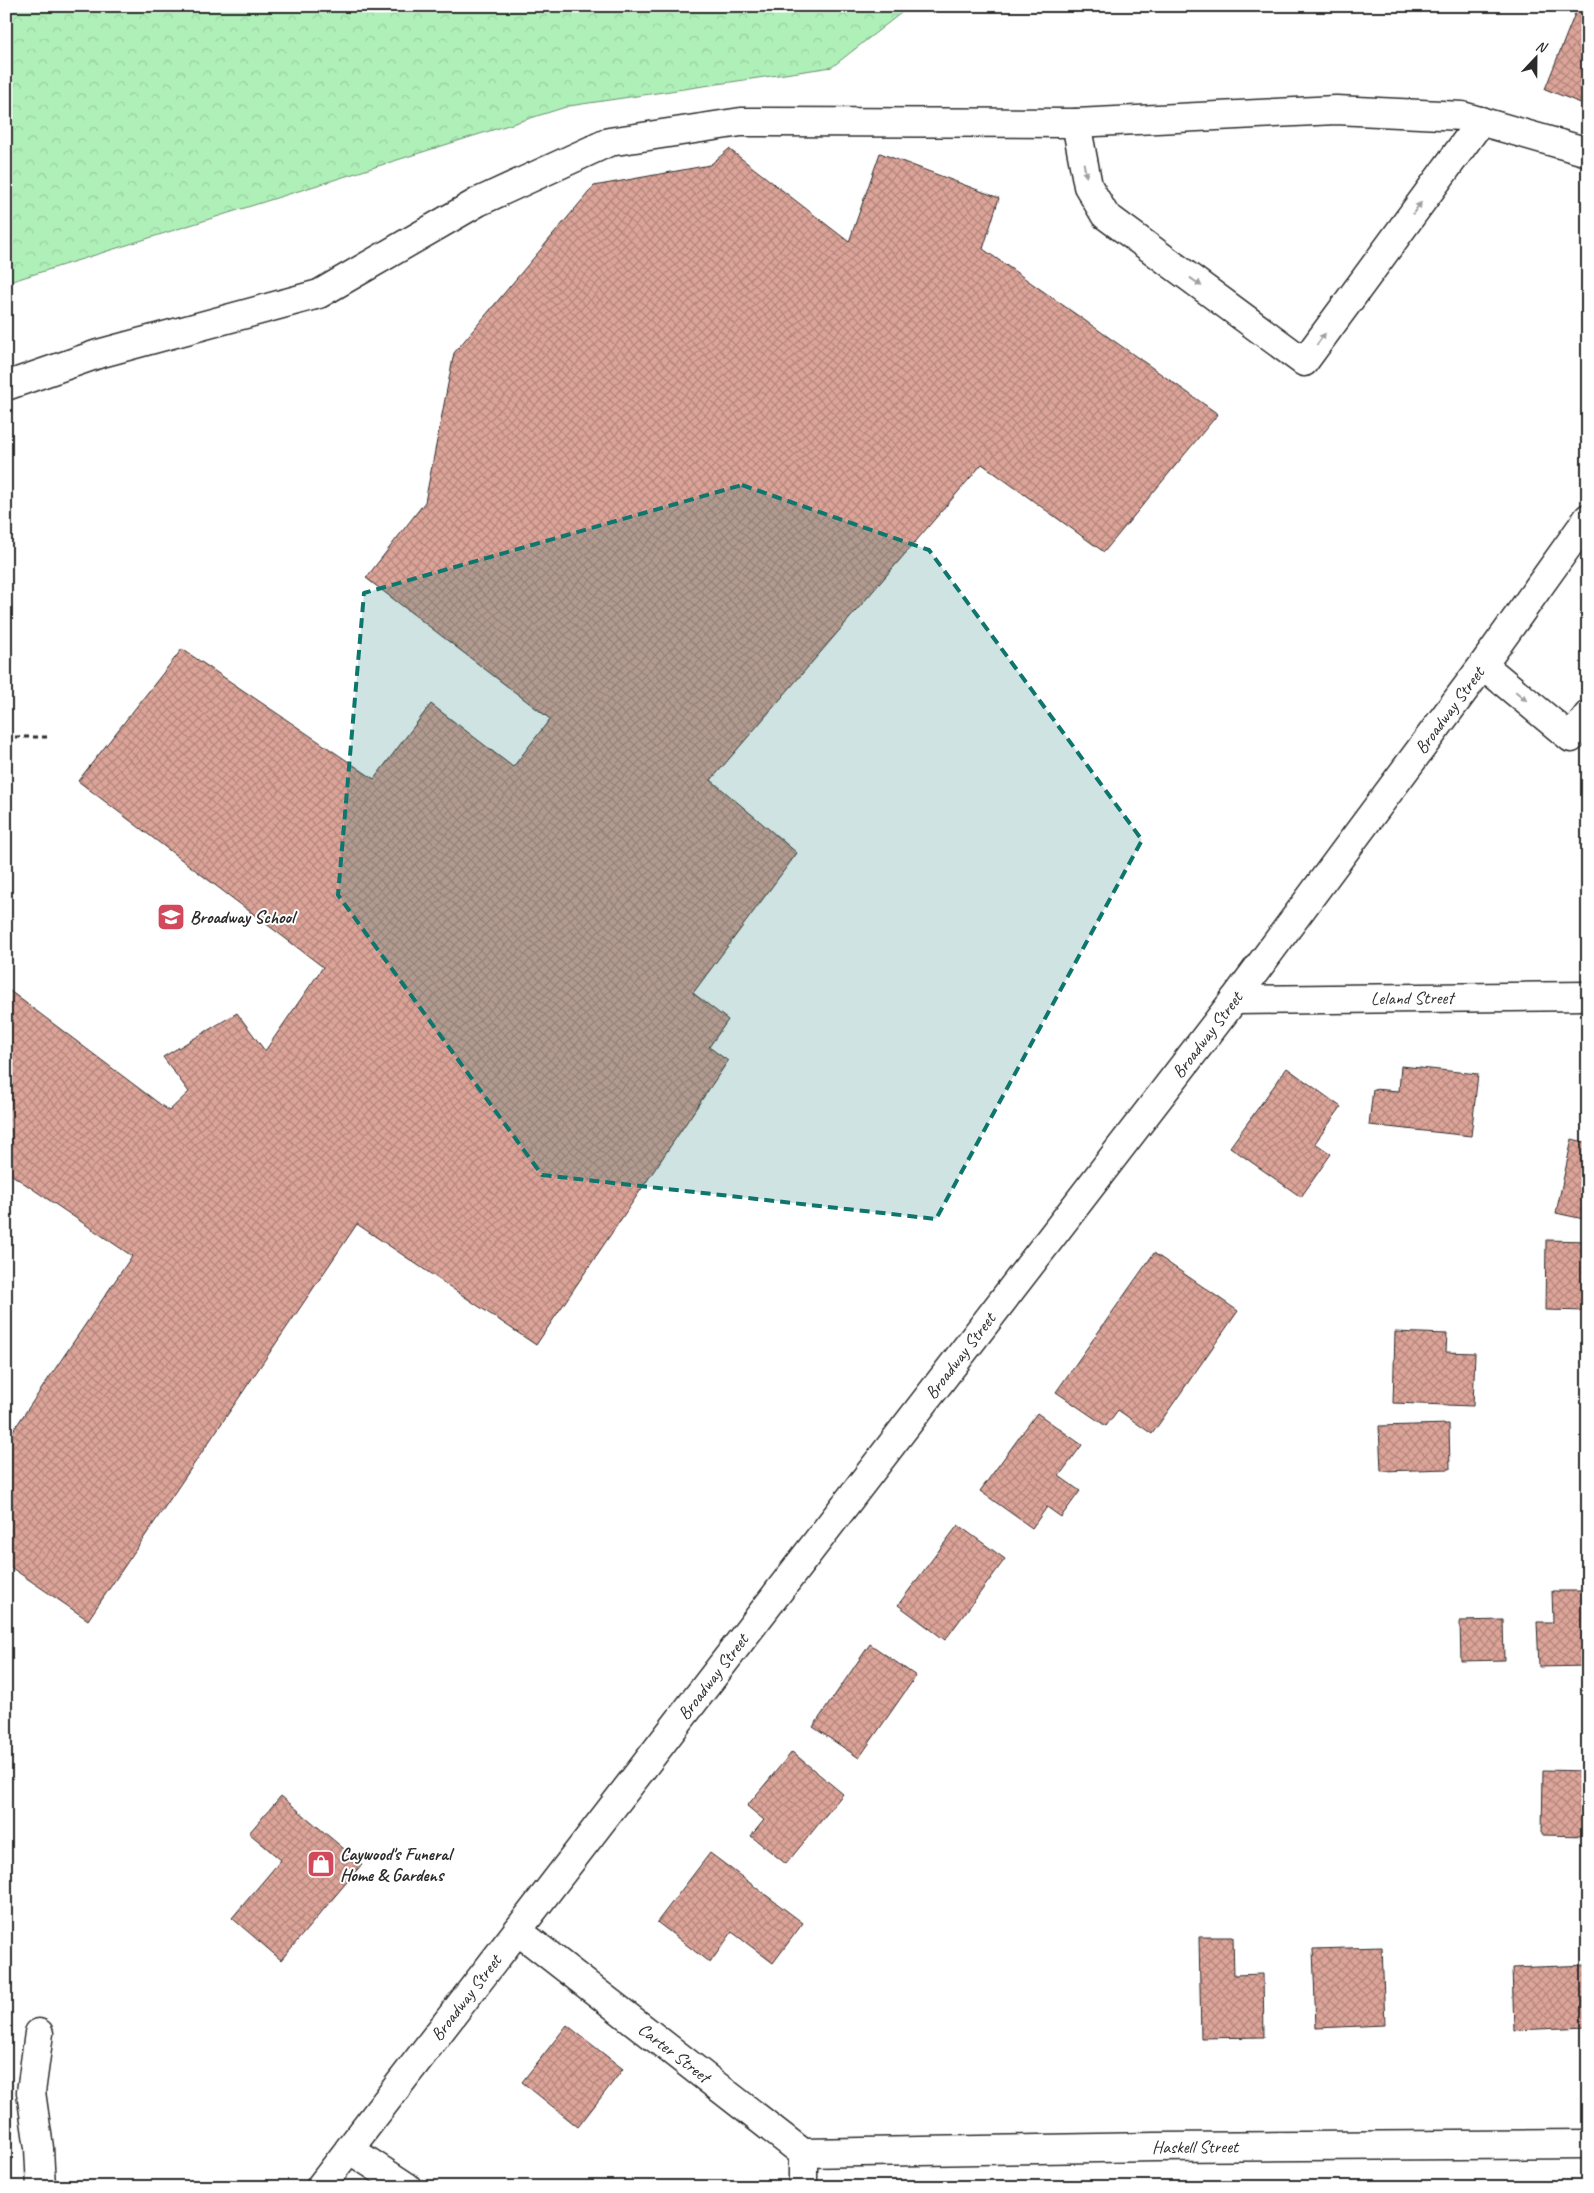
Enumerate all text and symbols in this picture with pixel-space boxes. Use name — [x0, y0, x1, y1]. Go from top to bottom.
north arrow — [1512, 32, 1562, 82]
text: N — [1533, 37, 1550, 57]
one-way arrow — [1081, 163, 1089, 178]
one-way arrow — [1412, 201, 1422, 215]
one-way arrow — [1189, 277, 1203, 287]
one-way arrow — [1315, 333, 1326, 346]
street label: Broadway Street — [1410, 661, 1490, 758]
one-way arrow — [1515, 690, 1527, 701]
school or university icon: Broadway School — [156, 902, 186, 932]
place label: Broadway School — [190, 906, 298, 928]
street label: Broadway Street — [1167, 986, 1248, 1082]
street label: Leland Street — [1370, 986, 1457, 1009]
street label: Broadway Street — [920, 1307, 1001, 1403]
street label: Broadway Street — [673, 1628, 754, 1724]
place label: Caywood's Funeral Home & Gardens — [340, 1843, 455, 1886]
shop icon: Caywood's Funeral Home & Gardens — [306, 1849, 336, 1879]
street label: Broadway Street — [426, 1949, 507, 2045]
street label: Carter Street — [634, 2018, 717, 2089]
street label: Haskell Street — [1152, 2135, 1240, 2158]

